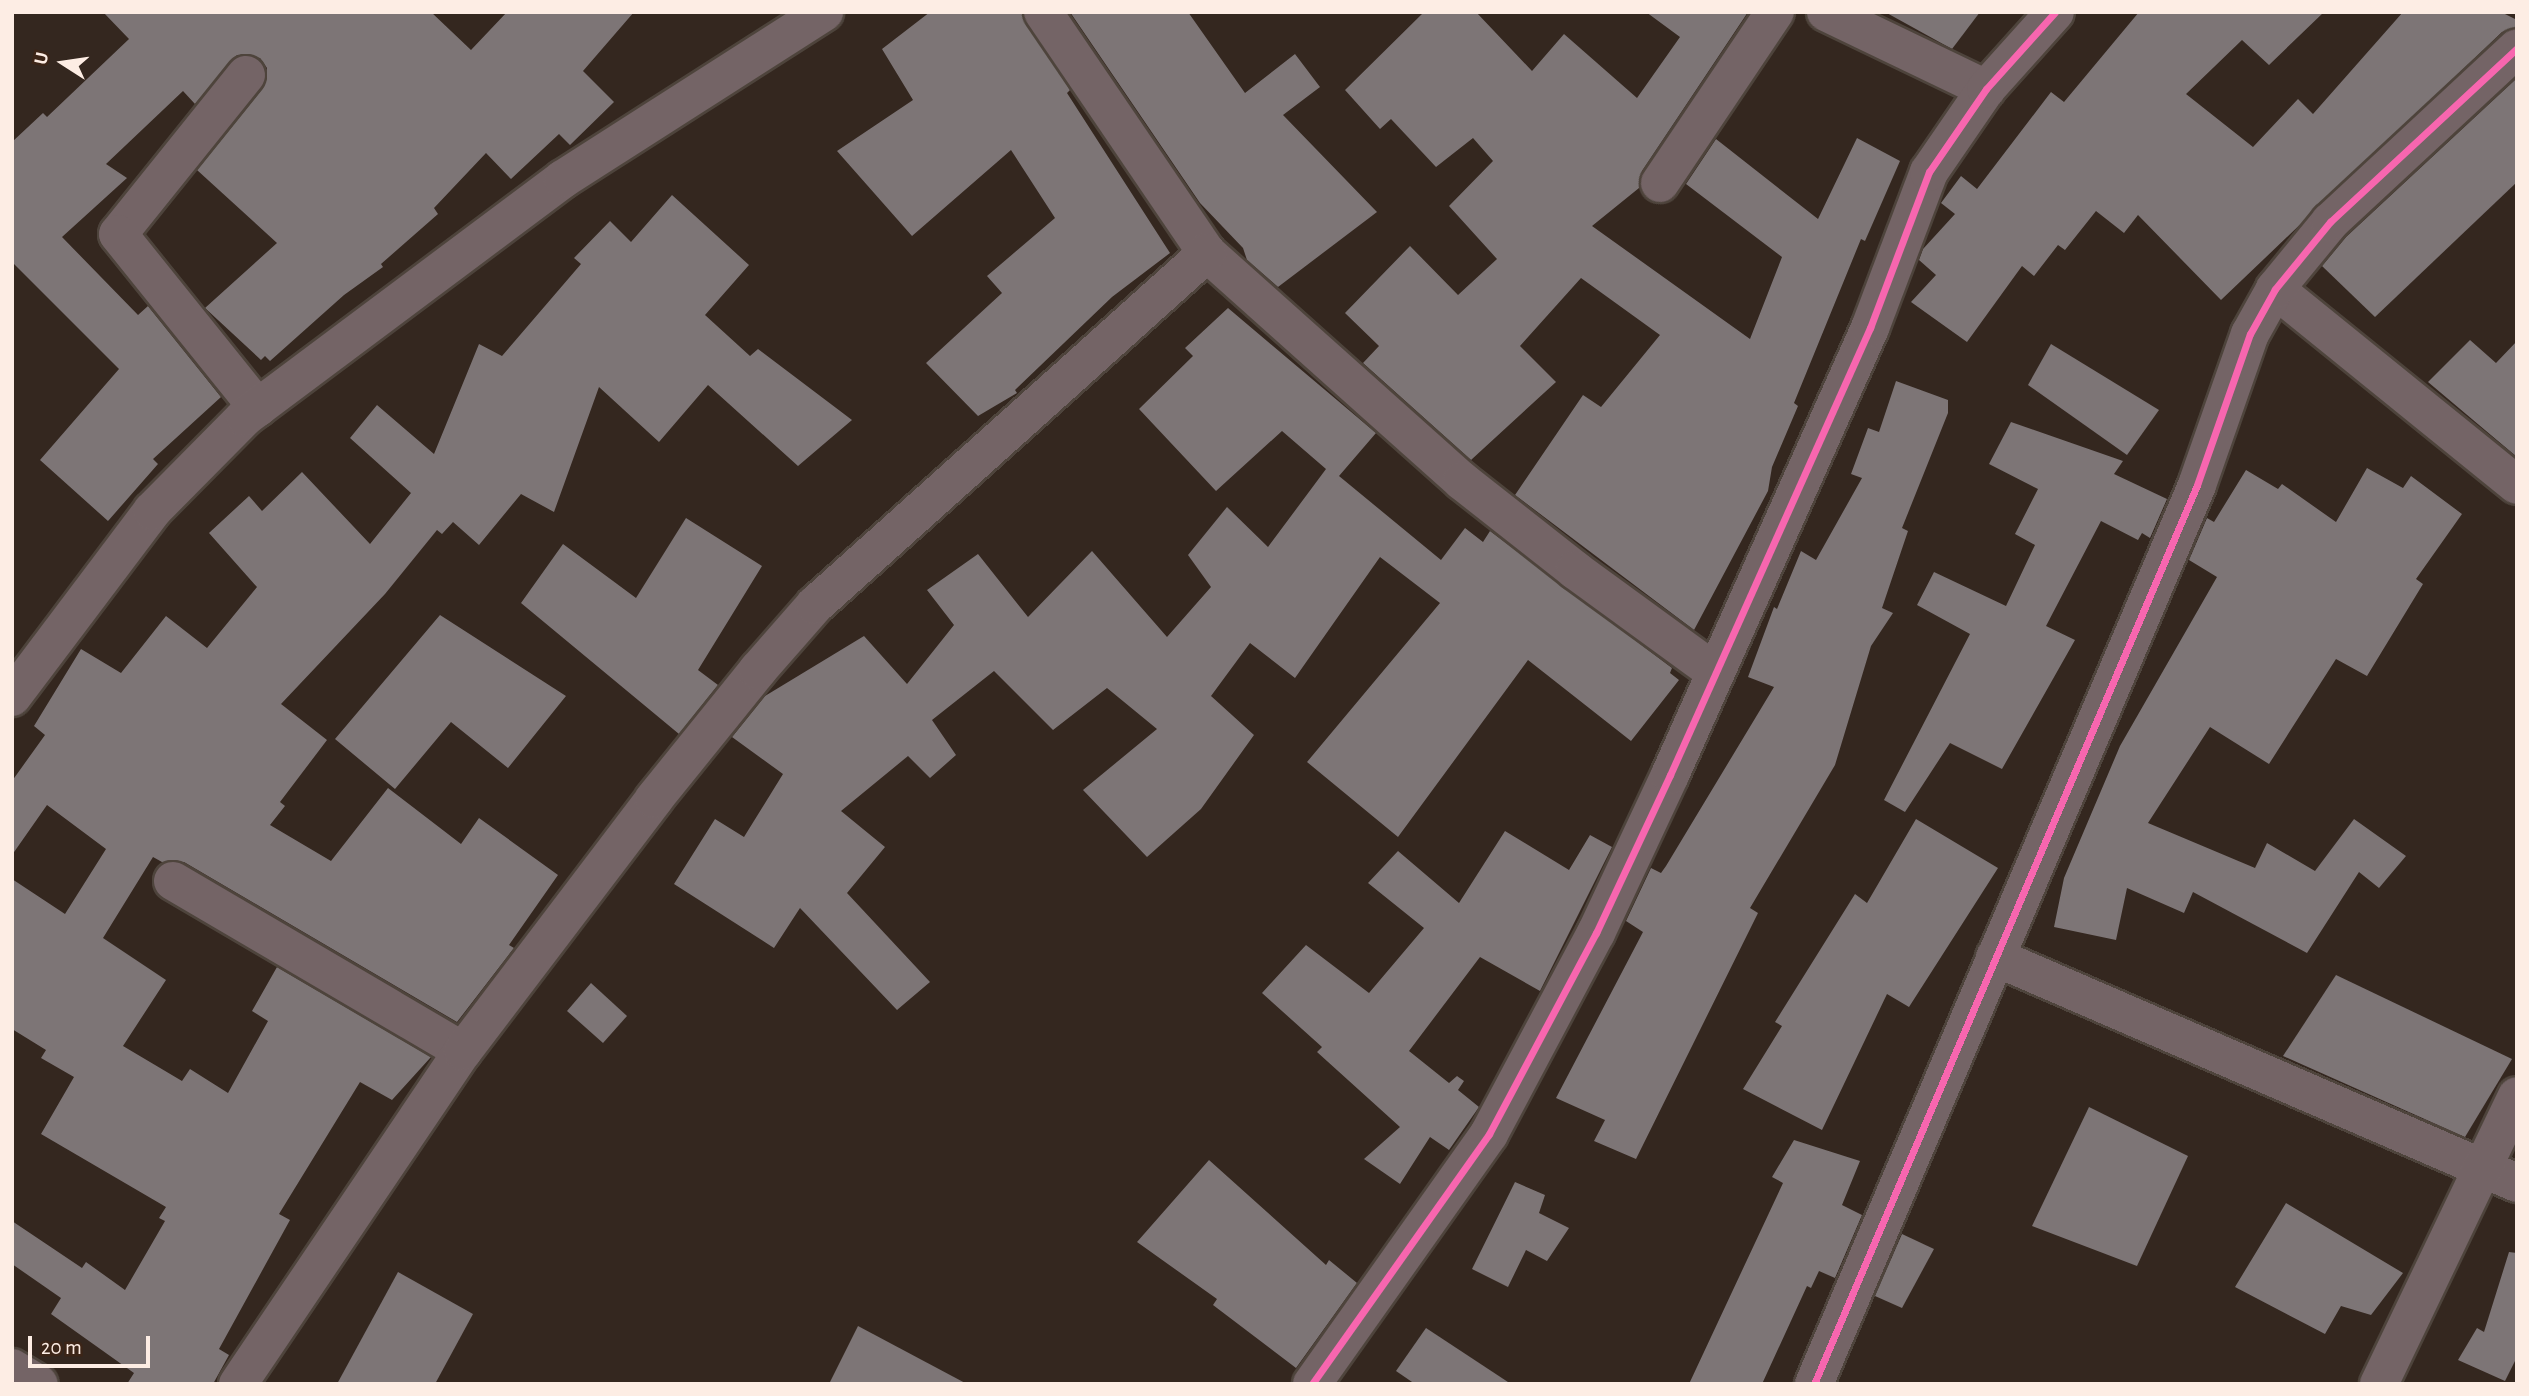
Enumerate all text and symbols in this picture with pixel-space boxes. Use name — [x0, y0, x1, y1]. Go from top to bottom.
north arrow — [28, 28, 98, 98]
text: U — [31, 51, 53, 66]
scale bar — [32, 1322, 154, 1366]
text: 20 m — [41, 1337, 82, 1358]

